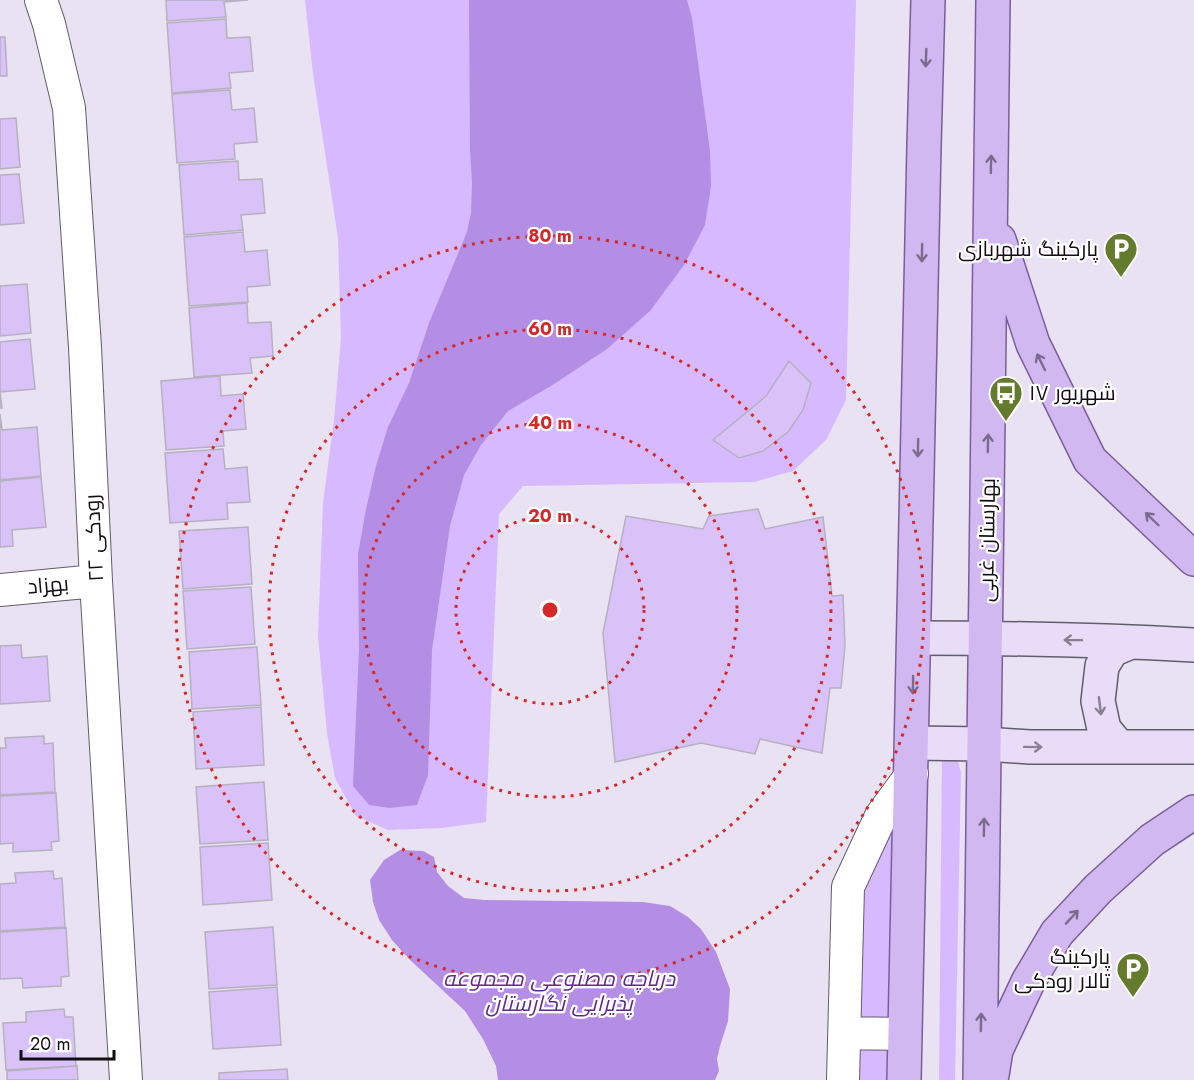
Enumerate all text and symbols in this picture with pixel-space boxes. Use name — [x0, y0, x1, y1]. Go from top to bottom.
one-way arrow — [921, 48, 932, 68]
one-way arrow — [985, 154, 997, 174]
text: 80 m — [528, 223, 572, 249]
parking icon: پارکینگ شهربازی — [1103, 231, 1139, 278]
place label: پارکینگ شهربازی — [958, 234, 1098, 264]
one-way arrow — [916, 243, 928, 263]
text: 60 m — [528, 316, 572, 342]
one-way arrow — [1035, 353, 1047, 371]
bus stop icon: ۱۷ شهریور — [988, 375, 1024, 422]
place label: ۱۷ شهریور — [1029, 378, 1116, 408]
text: 40 m — [528, 410, 572, 436]
one-way arrow — [982, 433, 994, 453]
one-way arrow — [912, 438, 924, 458]
street label: بهارستان غربی — [971, 478, 1003, 602]
street label: رودکی ۲۲ — [77, 494, 111, 582]
text: 20 m — [528, 503, 572, 529]
one-way arrow — [1144, 512, 1159, 526]
street label: بهزاد — [26, 568, 70, 602]
centre of rings — [540, 600, 560, 620]
one-way arrow — [1063, 635, 1083, 646]
one-way arrow — [908, 675, 919, 695]
one-way arrow — [1095, 695, 1106, 715]
one-way arrow — [1023, 741, 1043, 753]
one-way arrow — [978, 817, 990, 837]
one-way arrow — [1065, 910, 1079, 925]
place label: پارکینگ تالار رودکی — [1014, 942, 1110, 996]
parking icon: پارکینگ تالار رودکی — [1115, 951, 1151, 998]
water label: دریاچه مصنوعی مجموعه پذیرایی نگارستان — [443, 962, 676, 1019]
one-way arrow — [975, 1012, 987, 1032]
scale bar — [21, 1023, 114, 1061]
text: 20 m — [30, 1031, 70, 1057]

